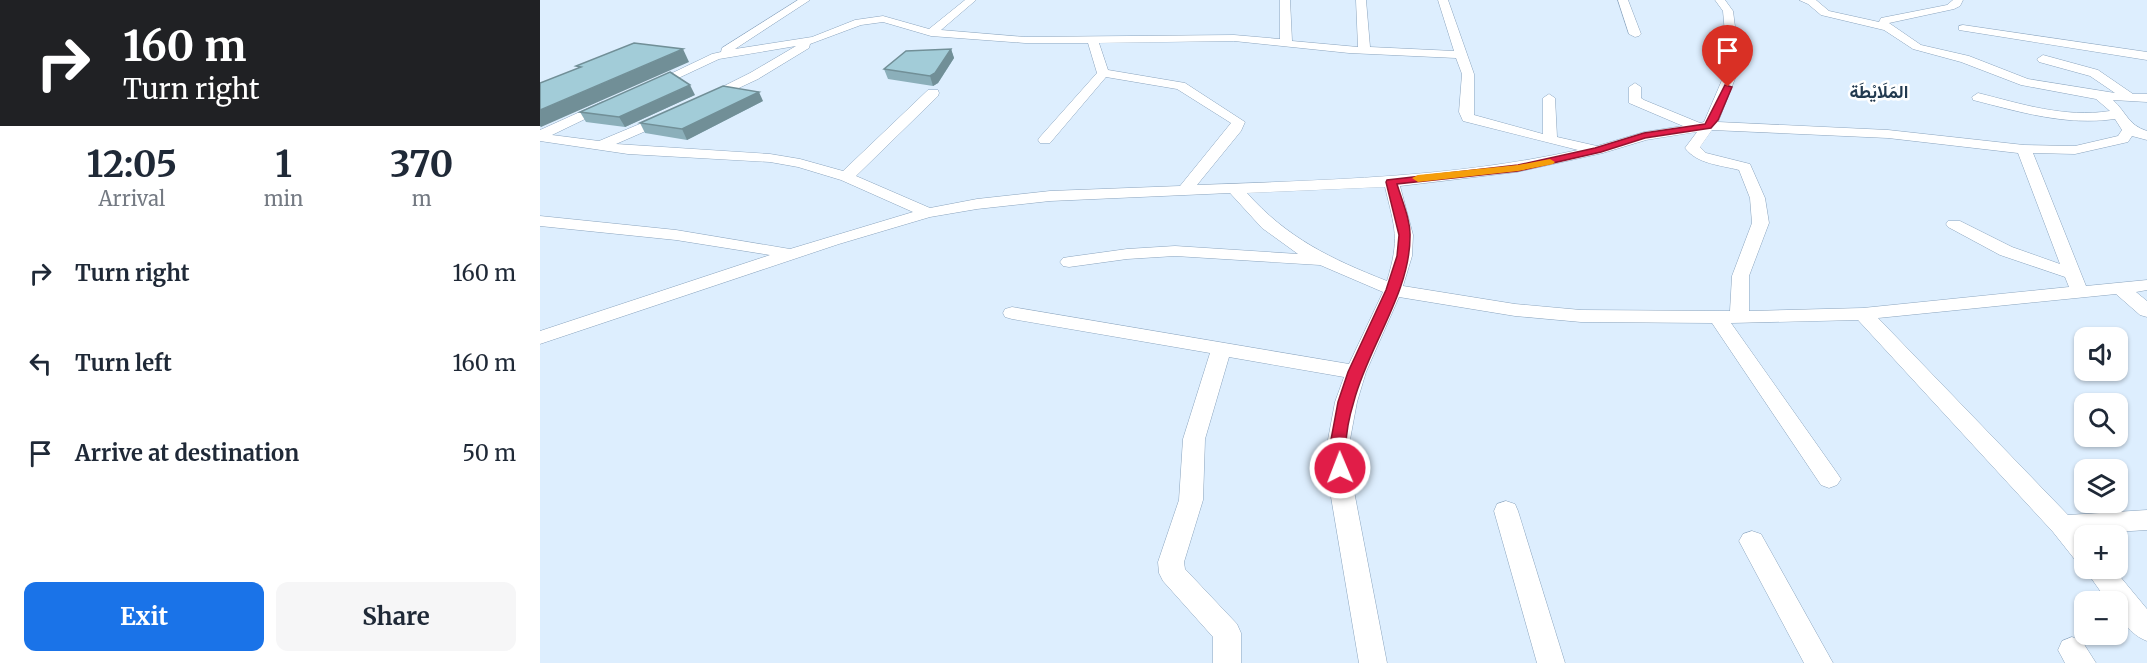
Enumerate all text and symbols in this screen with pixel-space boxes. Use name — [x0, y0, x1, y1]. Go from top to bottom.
text: 160 m — [123, 20, 247, 72]
icon: right — [24, 24, 102, 102]
pin — [1702, 25, 1753, 87]
icon: arrive — [1711, 34, 1744, 67]
text: Turn right — [123, 72, 260, 106]
district label: المَلَايْطَة — [1850, 80, 1908, 103]
text: 12:05 — [87, 142, 177, 187]
text: 1 — [275, 142, 292, 187]
text: 370 — [390, 142, 453, 187]
text: Arrival — [98, 186, 165, 211]
text: min — [264, 186, 303, 211]
text: m — [412, 186, 432, 211]
icon: right — [24, 257, 57, 290]
text: Turn right — [75, 259, 189, 287]
text: 160 m — [452, 259, 516, 287]
map controls — [2074, 327, 2128, 645]
button: sound — [2074, 327, 2128, 381]
icon: left — [24, 347, 57, 380]
text: Turn left — [75, 349, 172, 377]
text: 160 m — [452, 349, 516, 377]
button: search — [2074, 393, 2128, 447]
position arrow — [1308, 436, 1372, 500]
icon: arrive — [24, 437, 57, 470]
text: Arrive at destination — [75, 439, 299, 467]
text: 50 m — [462, 439, 516, 467]
button: layers — [2074, 459, 2128, 513]
button: + — [2074, 525, 2128, 579]
button: Exit — [24, 582, 264, 651]
button: Share — [276, 582, 516, 651]
button: − — [2074, 591, 2128, 645]

